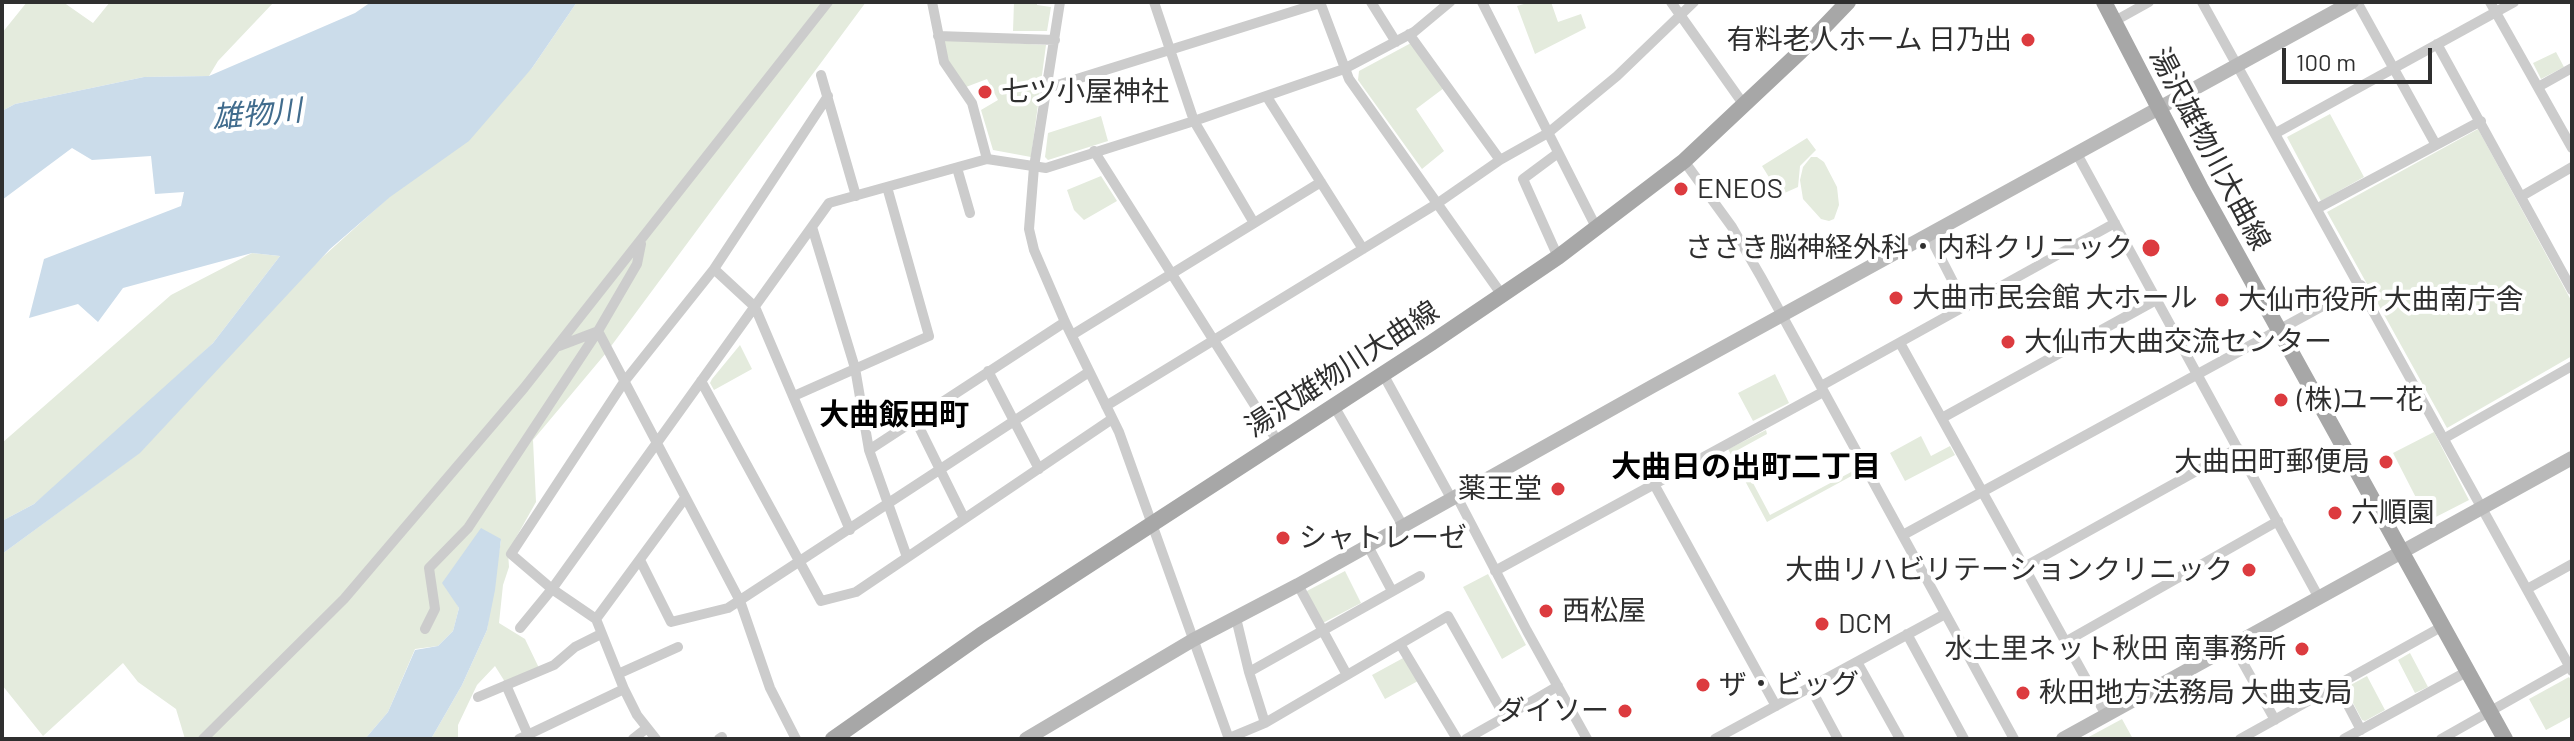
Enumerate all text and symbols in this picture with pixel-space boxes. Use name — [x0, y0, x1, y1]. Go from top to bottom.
place label: 有料老人ホーム 日乃出 — [1726, 23, 2012, 57]
marker: 有料老人ホーム 日乃出 — [2019, 31, 2037, 49]
scale bar — [2286, 32, 2436, 82]
street label: 湯沢雄物川大曲線 — [2143, 42, 2277, 256]
text: 100 m — [2296, 47, 2356, 76]
place label: 七ツ小屋神社 — [1001, 75, 1169, 109]
marker: 七ツ小屋神社 — [976, 83, 994, 101]
water label: 雄物川 — [211, 92, 303, 136]
place label: ENEOS — [1697, 172, 1783, 206]
marker: ENEOS — [1672, 180, 1690, 198]
place label: ささき脳神経外科・内科クリニック — [1685, 231, 2133, 265]
marker: ささき脳神経外科・内科クリニック — [2140, 237, 2162, 259]
place label: 大曲市民会館 大ホール — [1912, 281, 2198, 315]
place label: 大仙市役所 大曲南庁舎 — [2238, 283, 2524, 317]
marker: 大曲市民会館 大ホール — [1887, 289, 1905, 307]
marker: 大仙市役所 大曲南庁舎 — [2213, 291, 2231, 309]
street label: 湯沢雄物川大曲線 — [1239, 294, 1445, 444]
place label: 大仙市大曲交流センター — [2024, 325, 2332, 359]
marker: 大仙市大曲交流センター — [1999, 333, 2017, 351]
place label: (株)ユー花 — [2297, 383, 2424, 417]
marker: (株)ユー花 — [2272, 391, 2290, 409]
district label: 大曲飯田町 — [819, 397, 969, 433]
place label: 大曲田町郵便局 — [2174, 445, 2370, 479]
district label: 大曲日の出町二丁目 — [1611, 449, 1881, 485]
marker: 大曲田町郵便局 — [2377, 453, 2395, 471]
place label: 薬王堂 — [1458, 472, 1542, 506]
marker: 薬王堂 — [1549, 480, 1567, 498]
place label: 六順園 — [2351, 496, 2435, 530]
marker: 六順園 — [2326, 504, 2344, 522]
place label: シャトレーゼ — [1299, 521, 1467, 555]
marker: シャトレーゼ — [1274, 529, 1292, 547]
place label: 大曲リハビリテーションクリニック — [1785, 553, 2233, 587]
marker: 大曲リハビリテーションクリニック — [2240, 561, 2258, 579]
place label: 西松屋 — [1562, 594, 1646, 628]
marker: 西松屋 — [1537, 602, 1555, 620]
place label: DCM — [1838, 607, 1892, 641]
marker: DCM — [1813, 615, 1831, 633]
place label: 水土里ネット秋田 南事務所 — [1944, 632, 2286, 666]
marker: 水土里ネット秋田 南事務所 — [2293, 640, 2311, 658]
place label: ザ・ビッグ — [1719, 668, 1859, 702]
marker: ザ・ビッグ — [1694, 676, 1712, 694]
place label: 秋田地方法務局 大曲支局 — [2039, 676, 2353, 710]
marker: 秋田地方法務局 大曲支局 — [2014, 684, 2032, 702]
place label: ダイソー — [1497, 694, 1609, 728]
marker: ダイソー — [1616, 702, 1634, 720]

